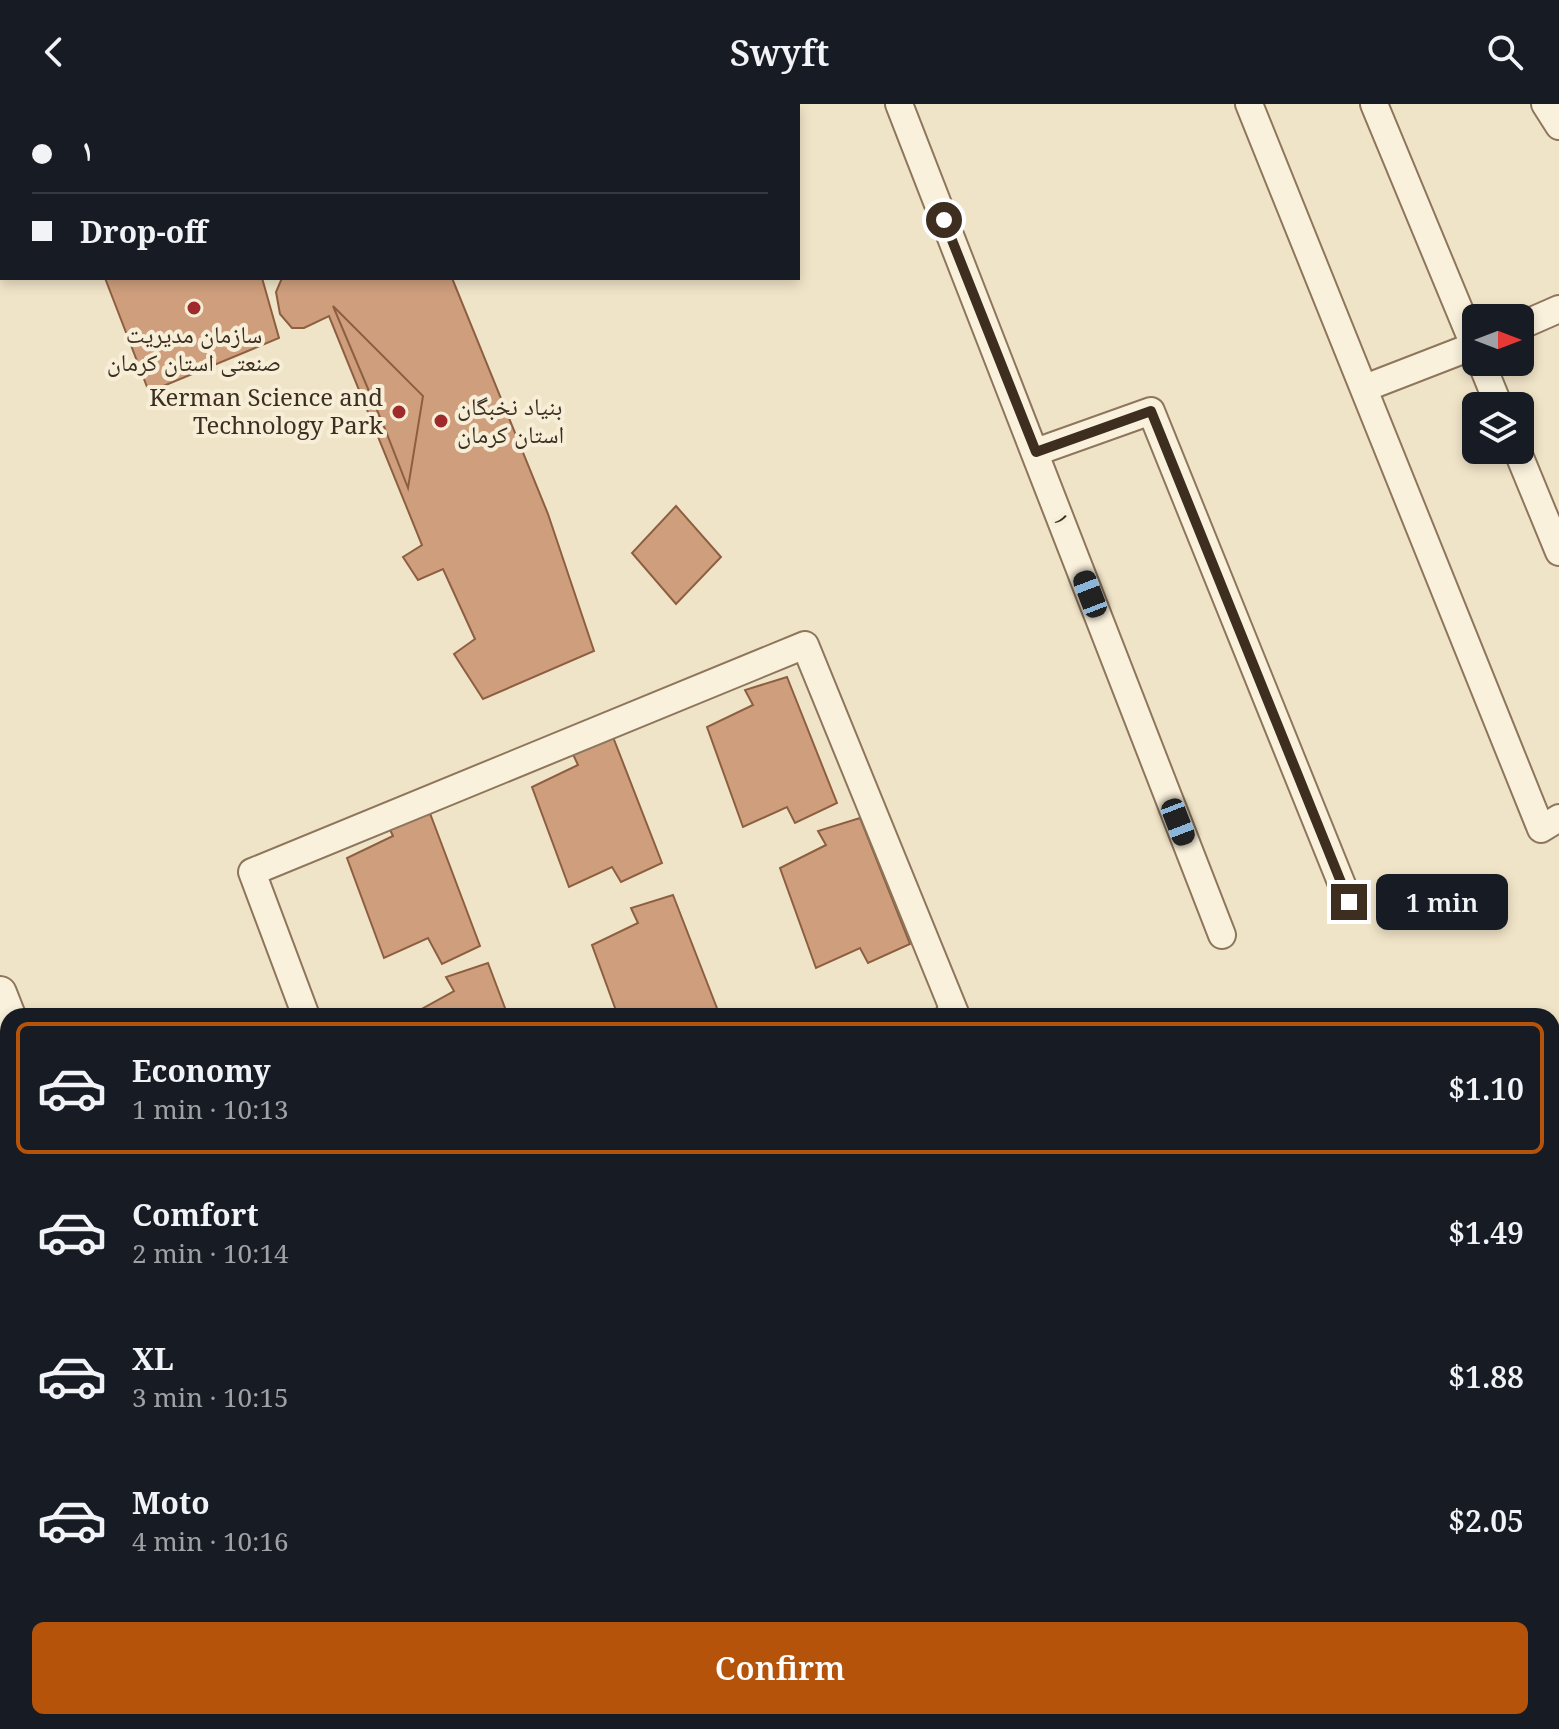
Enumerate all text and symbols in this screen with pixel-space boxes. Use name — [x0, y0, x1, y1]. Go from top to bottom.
text: Swyft — [730, 28, 829, 77]
icon: back — [32, 30, 76, 74]
icon: search — [1483, 30, 1527, 74]
text: ۱ — [80, 129, 95, 170]
route start — [926, 202, 962, 238]
text: Drop-off — [80, 211, 207, 252]
marker: سازمان مدیریت صنعتی استان کرمان — [185, 299, 203, 317]
north arrow — [1462, 304, 1534, 376]
map controls — [1462, 304, 1534, 464]
place label: سازمان مدیریت صنعتی استان کرمان — [107, 317, 281, 378]
place label: Kerman Science and Technology Park — [149, 380, 384, 441]
place label: بنیاد نخبگان استان کرمان — [457, 389, 564, 450]
button: layers — [1462, 392, 1534, 464]
marker: Kerman Science and Technology Park — [390, 403, 408, 421]
marker: بنیاد نخبگان استان کرمان — [432, 412, 450, 430]
street label: ۱ — [1046, 508, 1081, 529]
car — [1070, 567, 1110, 621]
car — [1158, 795, 1198, 849]
callout: 1 min — [1377, 874, 1509, 930]
route end — [1331, 884, 1367, 920]
text: 1 min — [1406, 884, 1478, 920]
text: Economy — [132, 1050, 271, 1091]
icon: car — [36, 1052, 108, 1124]
text: $1.10 — [1448, 1068, 1524, 1109]
text: 1 min · 10:13 — [132, 1091, 289, 1127]
text: Comfort — [132, 1194, 259, 1235]
icon: car — [36, 1196, 108, 1268]
text: $1.49 — [1448, 1212, 1524, 1253]
text: 2 min · 10:14 — [132, 1235, 289, 1271]
text: XL — [132, 1338, 174, 1379]
icon: car — [36, 1340, 108, 1412]
text: $1.88 — [1448, 1356, 1524, 1397]
text: 3 min · 10:15 — [132, 1379, 289, 1415]
text: Moto — [132, 1482, 210, 1523]
icon: car — [36, 1484, 108, 1556]
text: $2.05 — [1448, 1500, 1524, 1541]
text: 4 min · 10:16 — [132, 1523, 289, 1559]
button: Confirm — [32, 1622, 1528, 1714]

